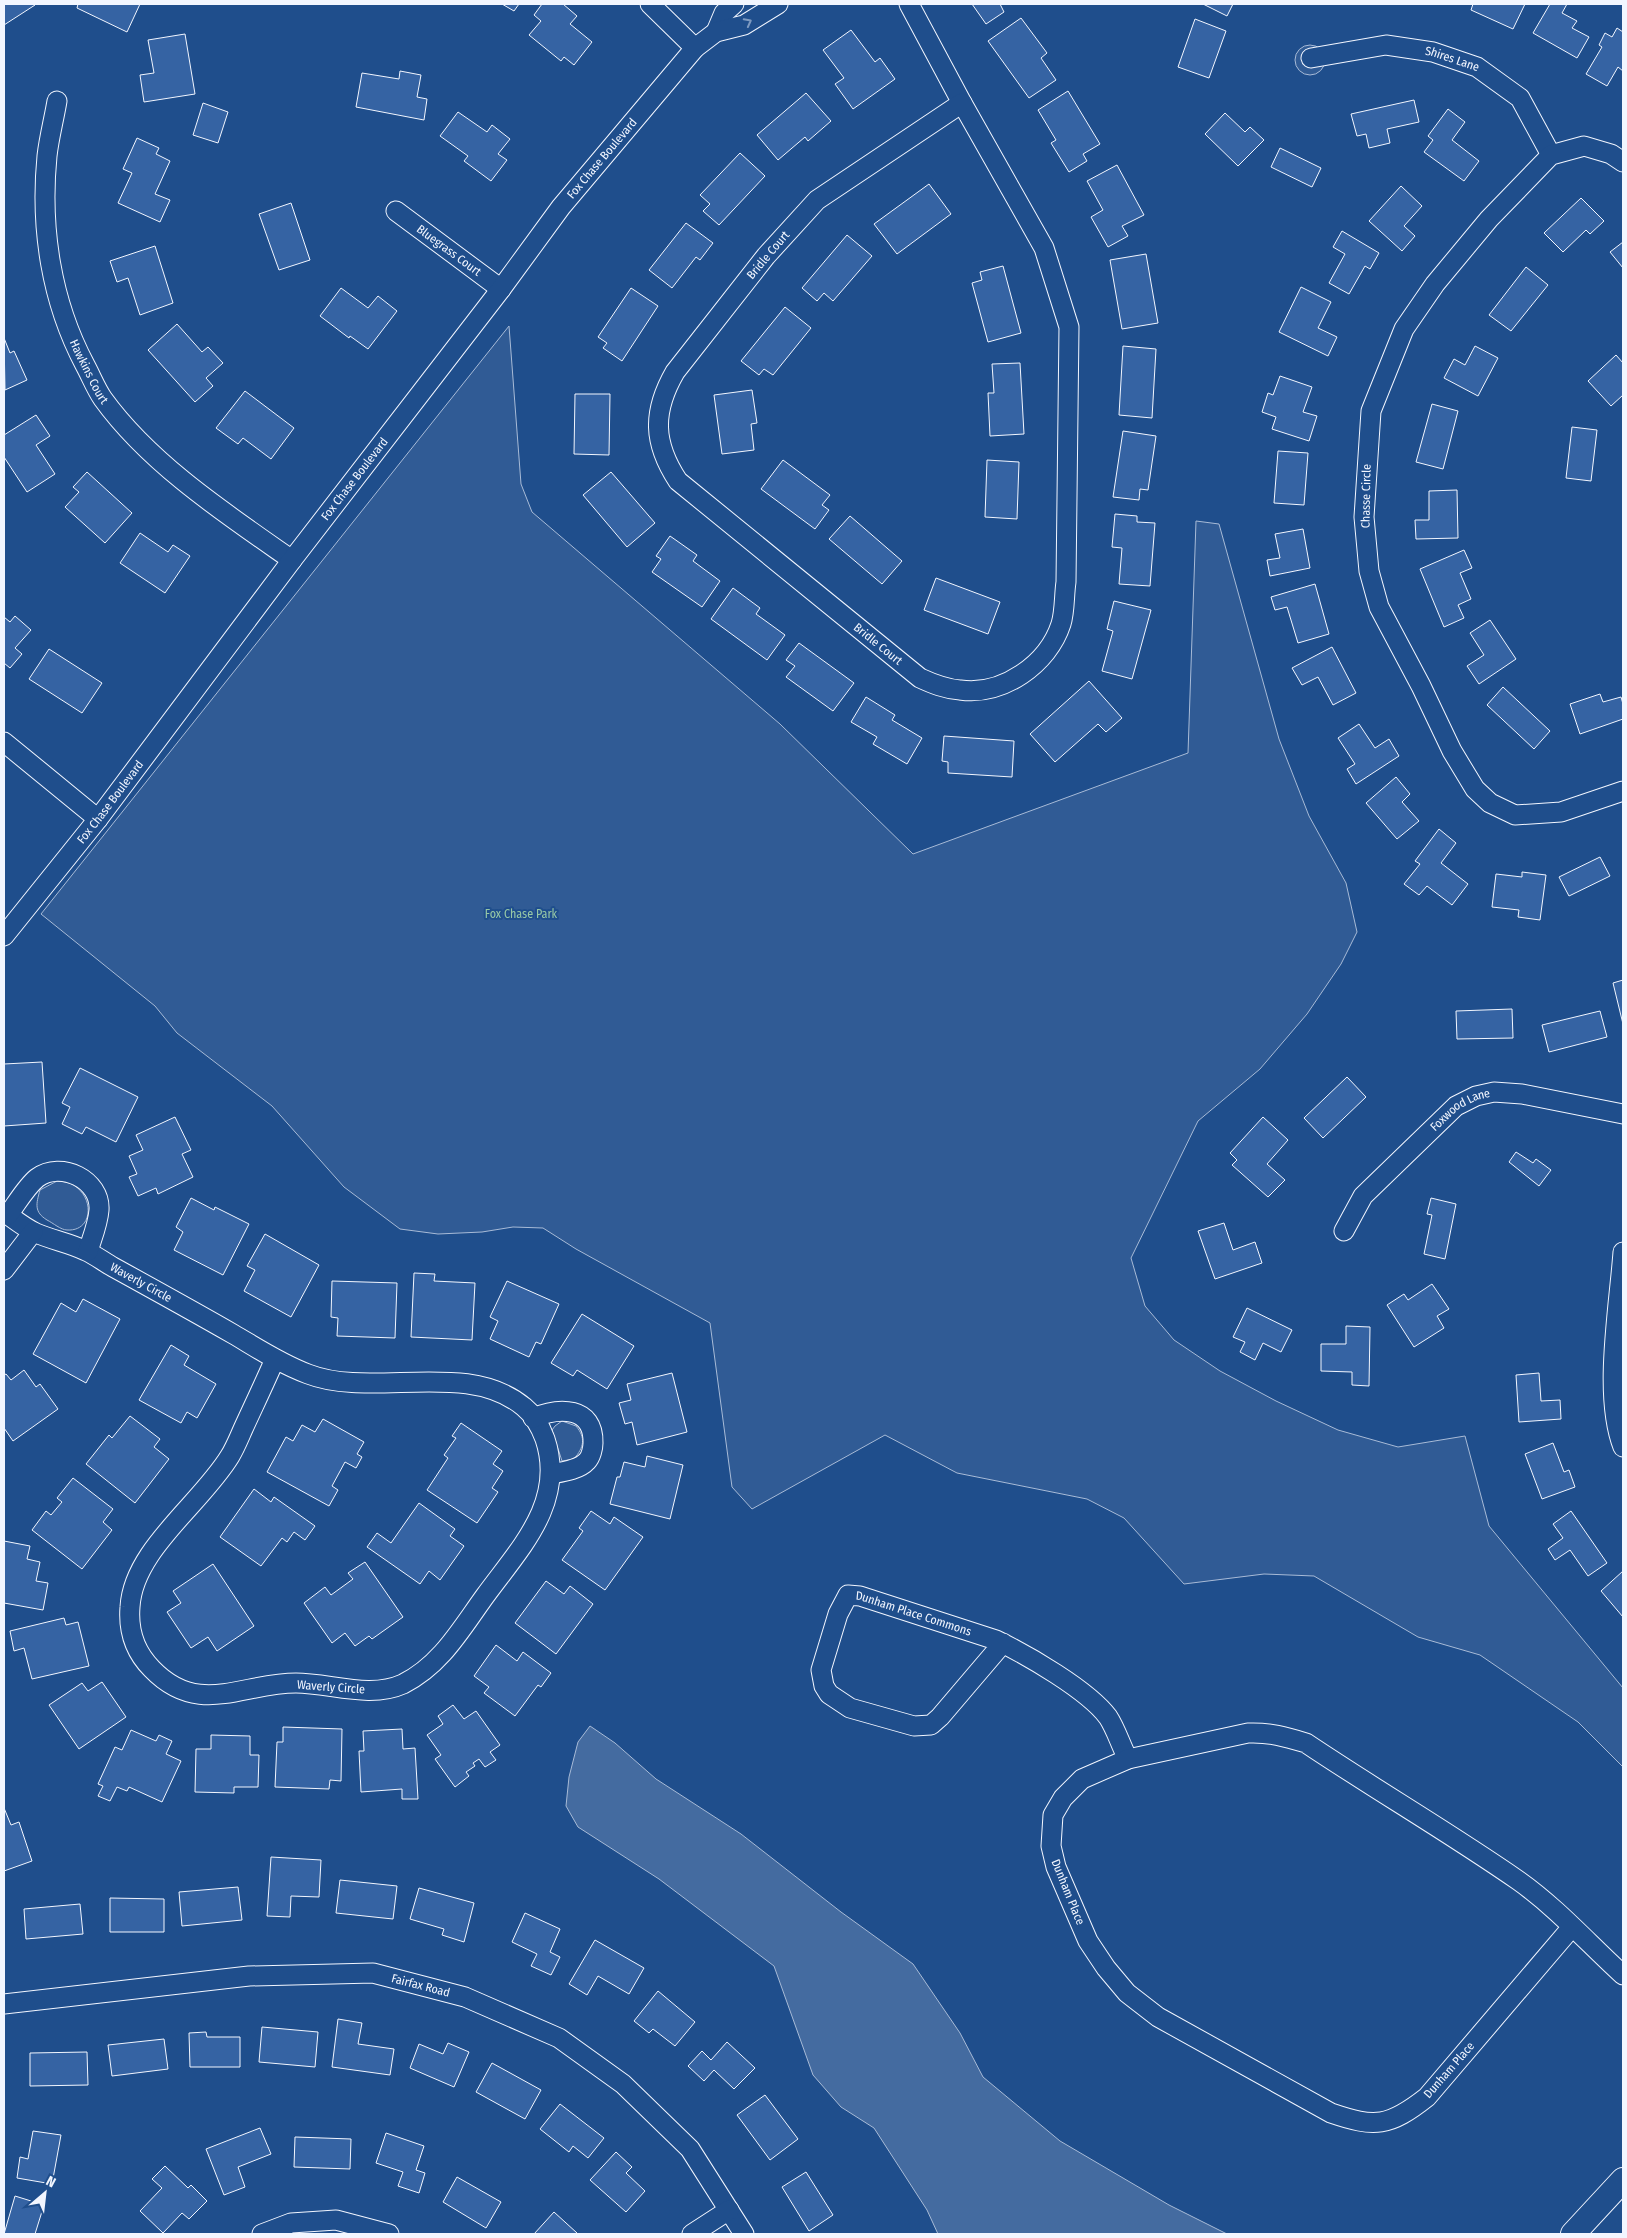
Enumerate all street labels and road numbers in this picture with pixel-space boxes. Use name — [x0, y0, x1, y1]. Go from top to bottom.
street label: Shires Lane — [1424, 44, 1481, 74]
street label: Fox Chase Boulevard — [564, 115, 640, 201]
street label: Bluegrass Court — [414, 222, 484, 279]
street label: Bridle Court — [744, 228, 792, 282]
street label: Hawkins Court — [67, 337, 111, 407]
street label: Fox Chase Boulevard — [318, 435, 391, 523]
street label: Chasse Circle — [1358, 464, 1374, 528]
street label: Bridle Court — [851, 620, 905, 668]
street label: Fox Chase Boulevard — [74, 758, 146, 846]
street label: Foxwood Lane — [1427, 1086, 1491, 1134]
street label: Waverly Circle — [108, 1260, 174, 1305]
street label: Dunham Place Commons — [855, 1589, 973, 1639]
street label: Waverly Circle — [297, 1678, 366, 1696]
street label: Dunham Place — [1048, 1857, 1088, 1927]
street label: Fairfax Road — [390, 1971, 452, 2000]
street label: Dunham Place — [1421, 2039, 1477, 2101]

